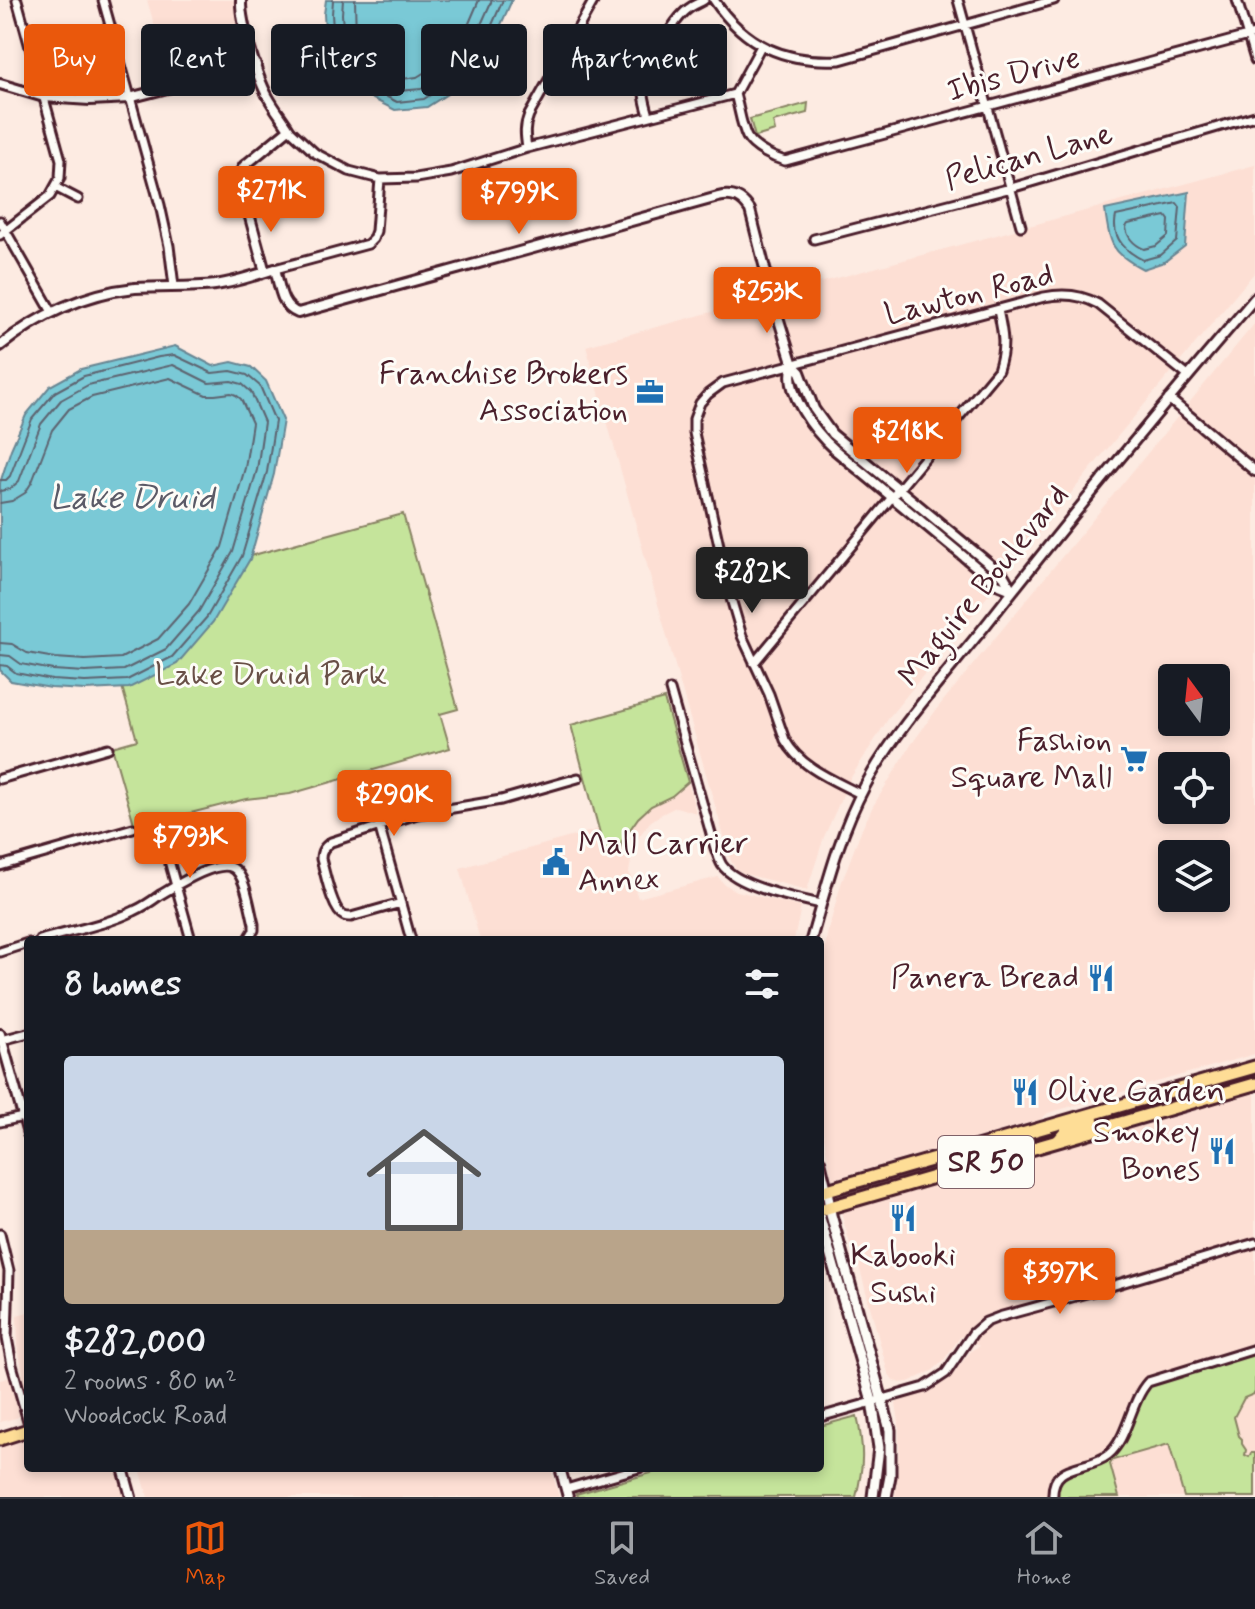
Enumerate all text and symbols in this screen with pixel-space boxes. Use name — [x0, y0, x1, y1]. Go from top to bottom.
chip: Buy — [24, 24, 125, 96]
chip: Rent — [141, 24, 255, 96]
chip: Filters — [271, 24, 405, 96]
chip: New — [421, 24, 527, 96]
chip: Apartment — [543, 24, 727, 96]
street label: Ibis Drive — [943, 37, 1085, 113]
street label: Pelican Lane — [940, 113, 1118, 201]
pin: $271K — [215, 166, 327, 234]
pin: $799K — [463, 168, 575, 236]
text: $271K — [236, 175, 306, 209]
text: $799K — [480, 177, 558, 211]
street label: Lawton Road — [880, 254, 1058, 336]
pin: $253K — [711, 267, 823, 335]
text: $253K — [732, 276, 802, 310]
place label: Franchise Brokers Association — [379, 353, 628, 432]
office icon: Franchise Brokers Association — [635, 377, 665, 407]
pin: $218K — [851, 407, 963, 475]
text: $218K — [871, 416, 943, 450]
water label: Lake Druid — [49, 476, 217, 521]
street label: Maguire Boulevard — [889, 476, 1081, 698]
pin: $282K — [696, 547, 808, 615]
text: $282K — [714, 556, 790, 590]
park label: Lake Druid Park — [155, 654, 387, 696]
north arrow — [1158, 664, 1230, 736]
map controls — [1158, 664, 1230, 912]
place label: Fashion Square Mall — [950, 720, 1112, 799]
supermarket icon: Fashion Square Mall — [1119, 744, 1149, 774]
button: locate — [1158, 752, 1230, 824]
pin: $290K — [338, 770, 450, 838]
text: $290K — [355, 779, 433, 813]
pin: $793K — [134, 812, 246, 880]
text: $793K — [152, 821, 228, 855]
place label: Mall Carrier Annex — [578, 823, 749, 902]
button: layers — [1158, 840, 1230, 912]
public building icon: Mall Carrier Annex — [541, 847, 571, 877]
place label: Panera Bread — [891, 957, 1079, 999]
text: 8 homes — [64, 962, 181, 1007]
icon: filters — [740, 962, 784, 1006]
restaurant icon: Panera Bread — [1086, 963, 1116, 993]
place label: Olive Garden — [1047, 1071, 1225, 1113]
restaurant icon: Olive Garden — [1010, 1077, 1040, 1107]
icon: home — [352, 1108, 496, 1252]
place label: Smokey Bones — [1093, 1112, 1200, 1191]
road number: SR 50 — [938, 1136, 1034, 1188]
restaurant icon: Smokey Bones — [1207, 1136, 1237, 1166]
restaurant icon: Kabooki Sushi — [888, 1203, 918, 1233]
place label: Kabooki Sushi — [850, 1235, 956, 1314]
pin: $397K — [1004, 1248, 1116, 1316]
text: $397K — [1022, 1257, 1098, 1291]
text: $282,000 — [64, 1320, 206, 1365]
text: 2 rooms · 80 m² — [64, 1365, 237, 1399]
text: Woodcock Road — [64, 1399, 227, 1433]
tab: Map — [183, 1516, 227, 1592]
tab: Saved — [594, 1516, 650, 1592]
tab: Home — [1017, 1516, 1072, 1592]

